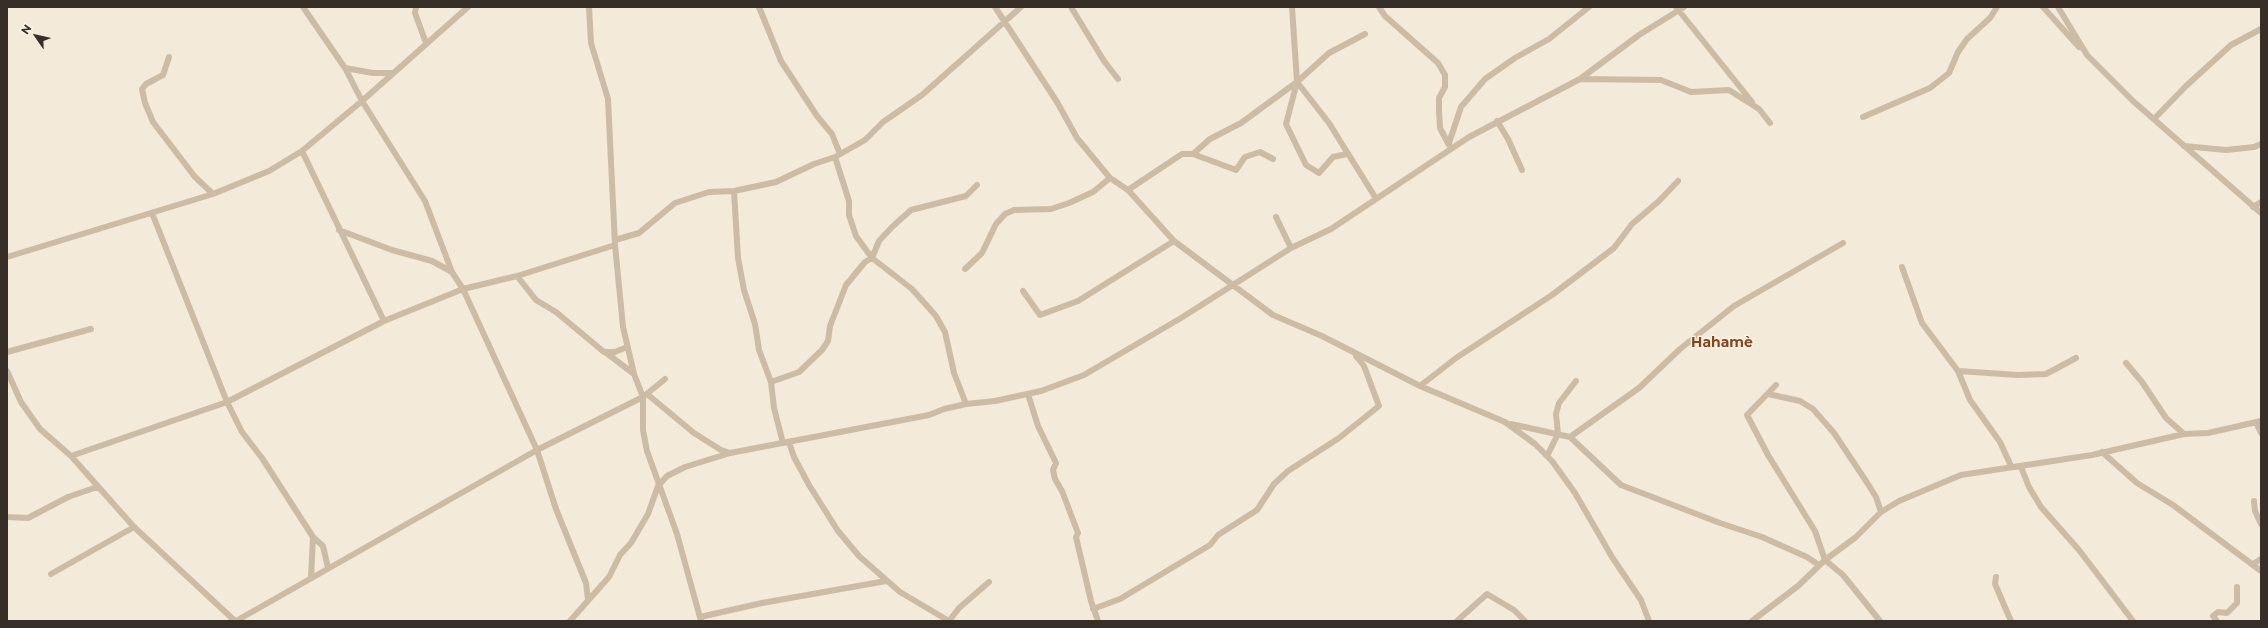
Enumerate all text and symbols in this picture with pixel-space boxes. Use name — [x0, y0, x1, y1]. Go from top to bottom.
north arrow — [16, 16, 56, 56]
text: N — [18, 22, 34, 37]
district label: Hahamè — [1691, 335, 1753, 351]

